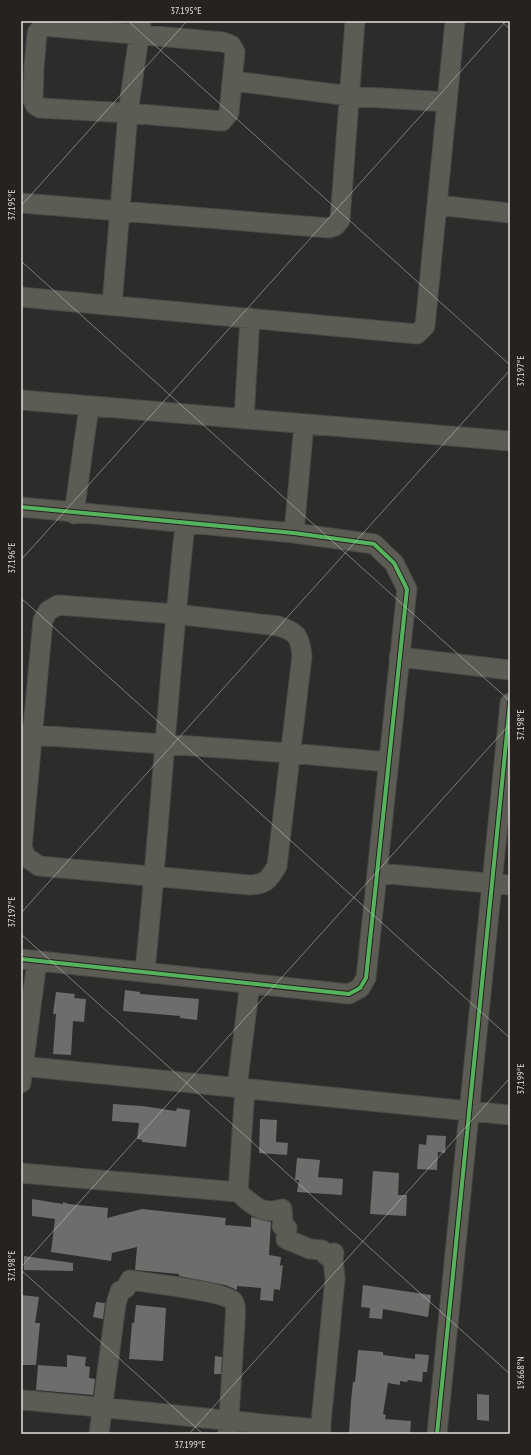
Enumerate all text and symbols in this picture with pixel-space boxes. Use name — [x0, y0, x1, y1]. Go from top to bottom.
text: 37.195°E — [170, 4, 202, 17]
text: 37.195°E — [5, 189, 18, 221]
text: 37.197°E — [514, 355, 527, 387]
text: 37.196°E — [5, 542, 18, 574]
text: 37.198°E — [514, 709, 527, 741]
text: 37.197°E — [5, 896, 18, 928]
text: 37.199°E — [514, 1063, 527, 1095]
text: 37.198°E — [5, 1250, 18, 1282]
text: 19.668°N — [514, 1356, 527, 1390]
text: 37.199°E — [174, 1438, 206, 1451]

